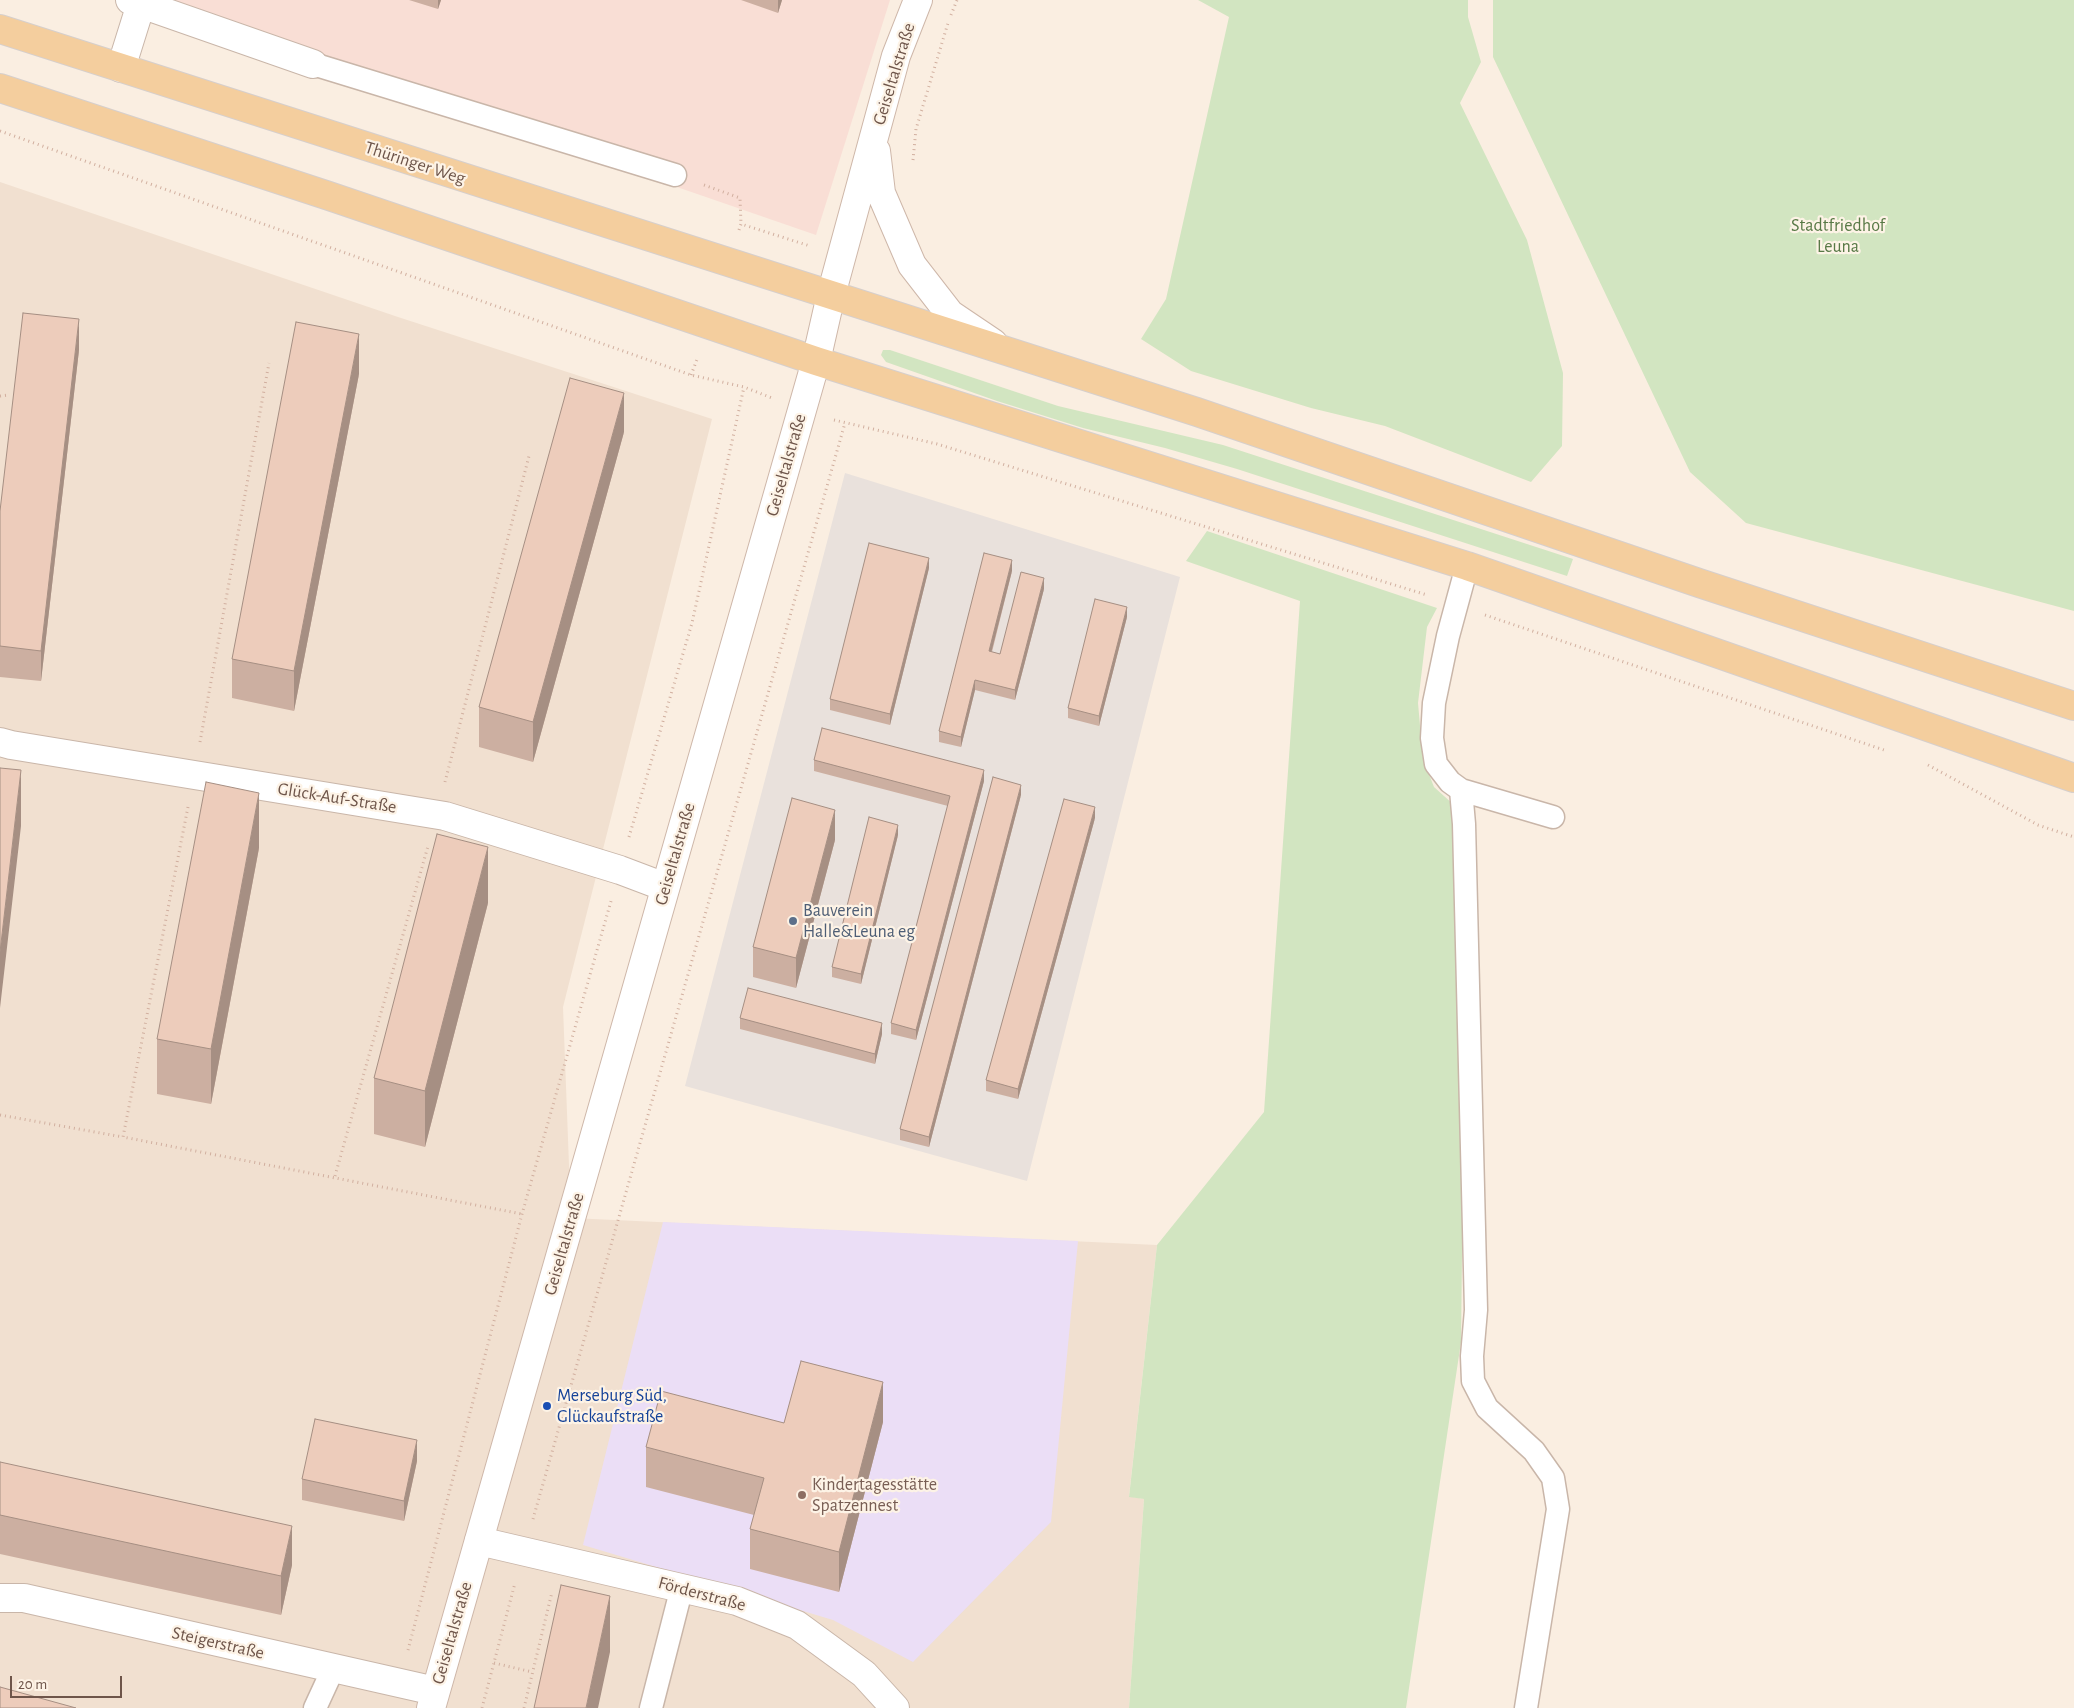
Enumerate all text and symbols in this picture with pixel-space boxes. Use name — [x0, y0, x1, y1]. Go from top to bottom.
street label: Geiseltalstraße — [868, 20, 920, 128]
street label: Thüringer Weg — [362, 137, 468, 189]
park label: Stadtfriedhof Leuna — [1791, 215, 1885, 258]
street label: Geiseltalstraße — [761, 411, 811, 519]
street label: Glück-Auf-Straße — [276, 778, 398, 818]
street label: Geiseltalstraße — [650, 800, 700, 908]
place label: Bauverein Halle&Leuna eg — [803, 900, 915, 942]
marker: Bauverein Halle&Leuna eg — [787, 915, 799, 927]
street label: Geiseltalstraße — [539, 1190, 589, 1298]
place label: Merseburg Süd, Glückaufstraße — [557, 1385, 667, 1428]
marker: Merseburg Süd, Glückaufstraße — [541, 1400, 553, 1412]
place label: Kindertagesstätte Spatzennest — [812, 1474, 937, 1516]
marker: Kindertagesstätte Spatzennest — [796, 1489, 808, 1501]
street label: Förderstraße — [656, 1572, 748, 1616]
street label: Geiseltalstraße — [427, 1579, 477, 1687]
street label: Steigerstraße — [170, 1622, 266, 1664]
scale bar — [12, 1666, 125, 1698]
text: 20 m — [18, 1677, 47, 1692]

